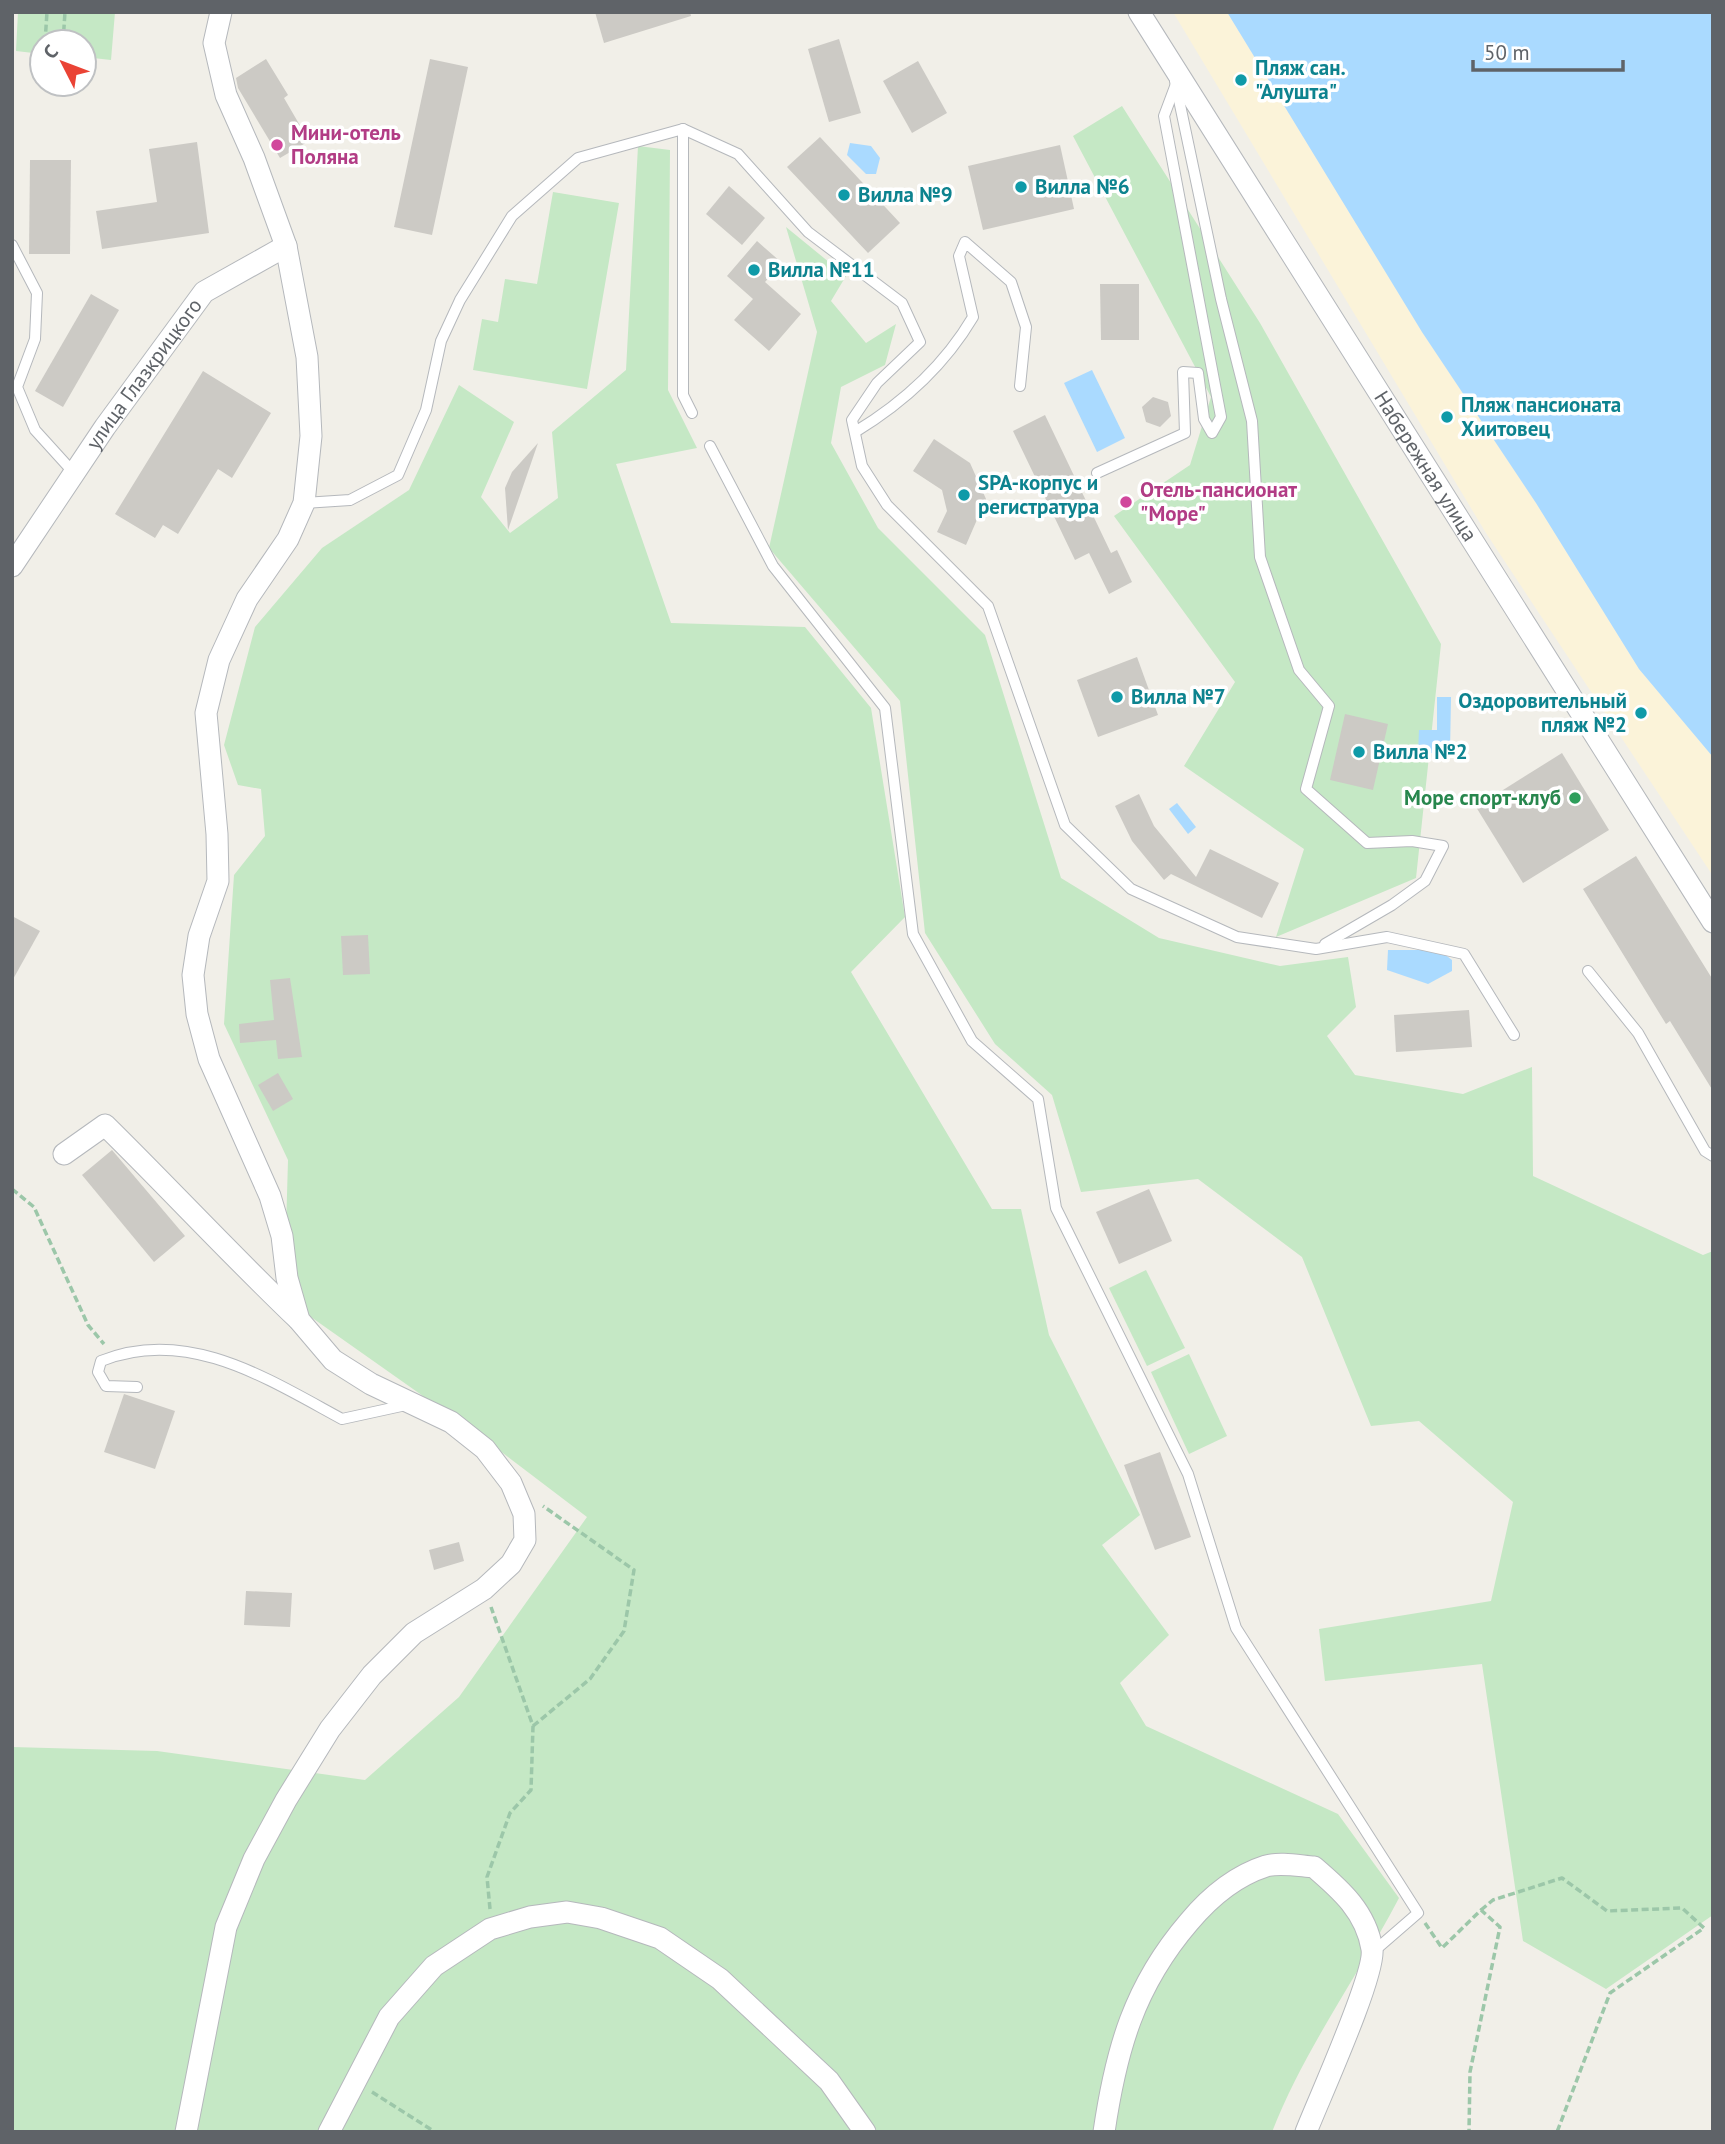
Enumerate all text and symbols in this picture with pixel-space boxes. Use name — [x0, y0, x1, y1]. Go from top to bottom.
north arrow — [28, 28, 98, 98]
scale bar — [1473, 28, 1624, 72]
text: С — [38, 39, 63, 64]
text: 50 m — [1484, 39, 1530, 66]
place label: Пляж сан. "Алушта" — [1255, 54, 1346, 105]
marker: Пляж сан. "Алушта" — [1233, 72, 1249, 88]
place label: Мини-отель Поляна — [291, 119, 401, 170]
marker: Мини-отель Поляна — [269, 137, 285, 153]
place label: Вилла №6 — [1035, 173, 1130, 200]
marker: Вилла №6 — [1013, 179, 1029, 195]
place label: Вилла №9 — [858, 181, 953, 208]
marker: Вилла №9 — [836, 187, 852, 203]
place label: Вилла №11 — [768, 256, 875, 283]
marker: Вилла №11 — [746, 262, 762, 278]
street label: улица Глазкрицкого — [80, 293, 208, 455]
street label: Набережная улица — [1368, 386, 1484, 546]
place label: Пляж пансионата Хиитовец — [1461, 391, 1621, 442]
marker: Пляж пансионата Хиитовец — [1439, 409, 1455, 425]
place label: SPA-корпус и регистратура — [978, 469, 1099, 520]
place label: Отель-пансионат "Море" — [1140, 476, 1297, 527]
marker: SPA-корпус и регистратура — [956, 487, 972, 503]
marker: Отель-пансионат "Море" — [1118, 494, 1134, 510]
place label: Вилла №7 — [1131, 683, 1226, 710]
place label: Оздоровительный пляж №2 — [1458, 687, 1627, 738]
marker: Вилла №7 — [1109, 689, 1125, 705]
marker: Оздоровительный пляж №2 — [1633, 705, 1649, 721]
place label: Вилла №2 — [1373, 738, 1468, 765]
marker: Вилла №2 — [1351, 744, 1367, 760]
place label: Море спорт-клуб — [1404, 784, 1561, 811]
marker: Море спорт-клуб — [1567, 790, 1583, 806]

